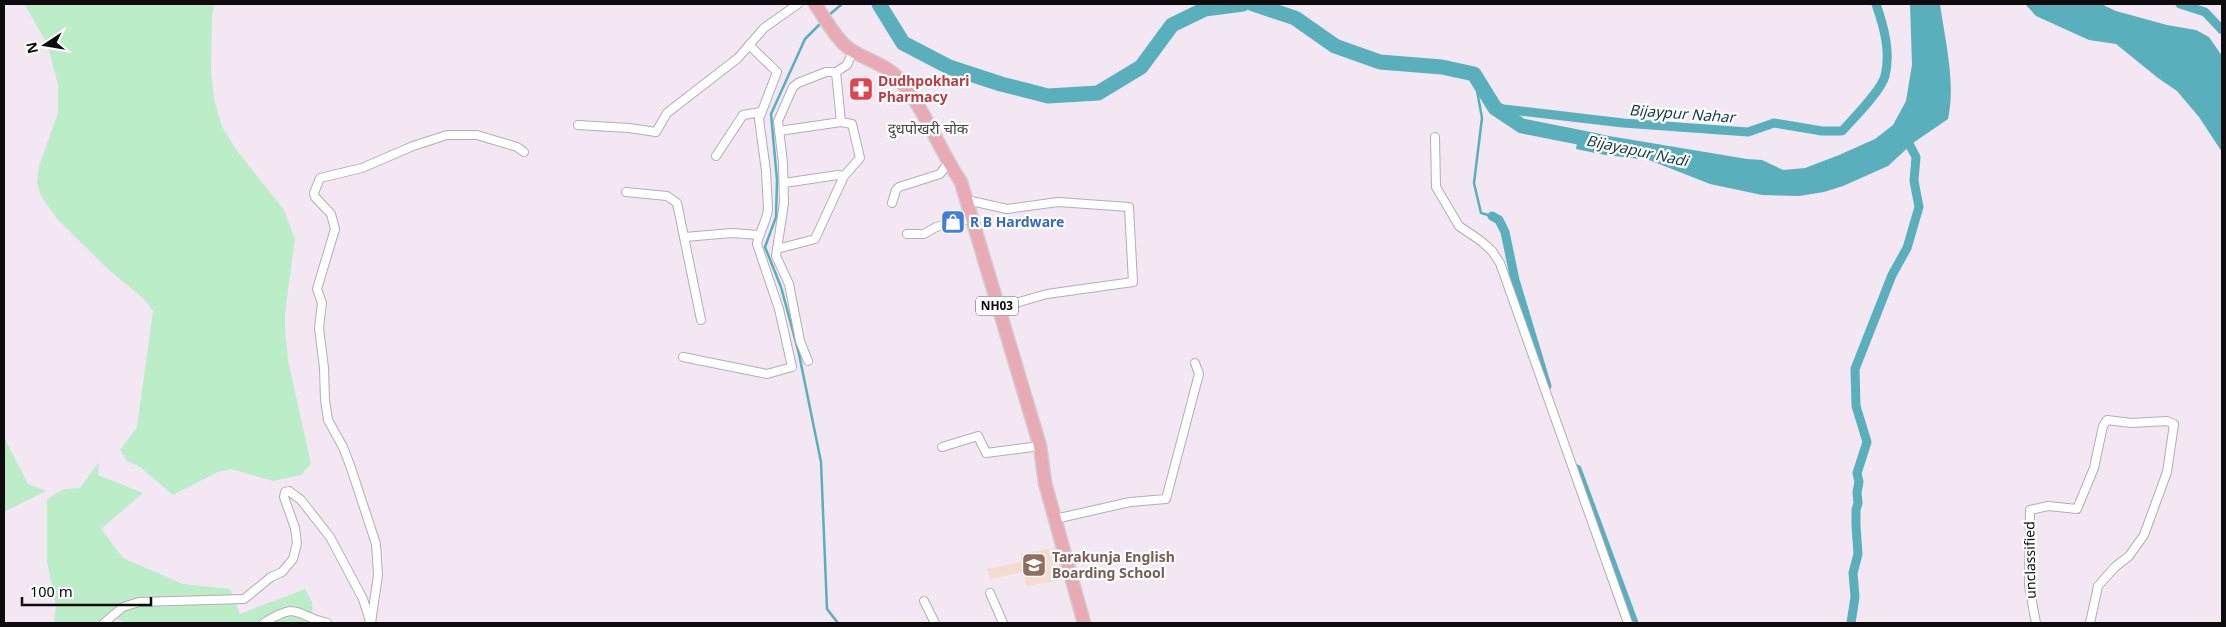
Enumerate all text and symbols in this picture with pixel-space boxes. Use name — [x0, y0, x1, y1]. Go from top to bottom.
north arrow — [20, 20, 70, 70]
text: N — [23, 40, 44, 55]
place label: Dudhpokhari Pharmacy — [878, 73, 969, 108]
pharmacy icon: Dudhpokhari Pharmacy — [848, 76, 874, 102]
water label: Bijaypur Nahar — [1628, 102, 1737, 129]
district label: दुधपोखरी चोक — [888, 121, 969, 140]
water label: Bijayapur Nadi — [1584, 132, 1691, 173]
shop icon: R B Hardware — [940, 209, 966, 235]
place label: R B Hardware — [970, 214, 1064, 233]
road number: NH03 — [976, 296, 1018, 316]
street label: unclassified — [2021, 521, 2042, 599]
place label: Tarakunja English Boarding School — [1052, 549, 1175, 584]
school or university icon: Tarakunja English Boarding School — [1021, 552, 1047, 578]
scale bar — [22, 574, 151, 606]
text: 100 m — [30, 584, 73, 603]

